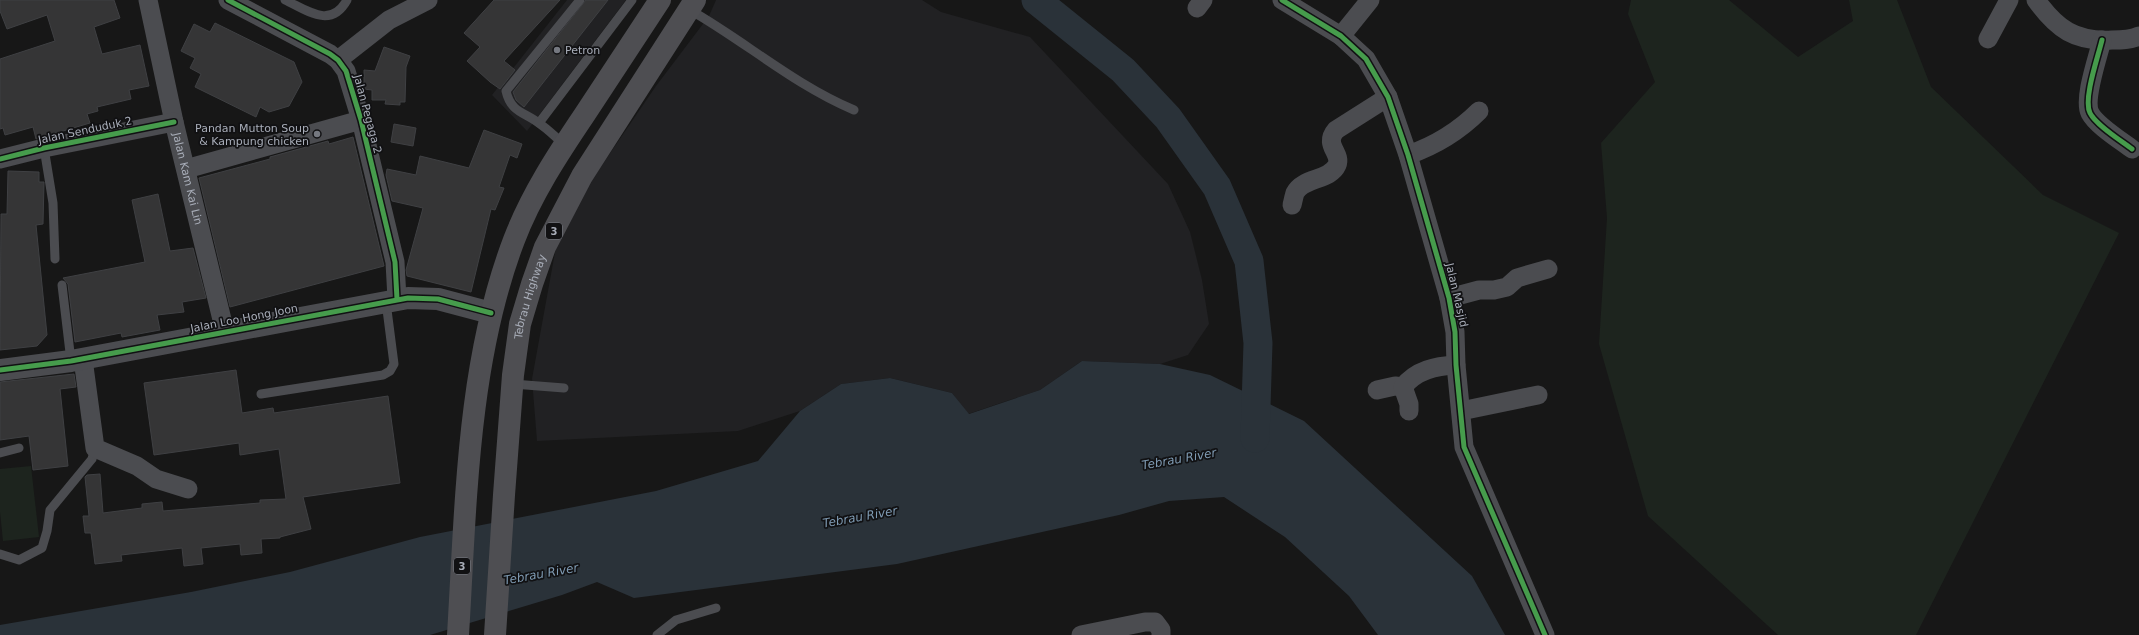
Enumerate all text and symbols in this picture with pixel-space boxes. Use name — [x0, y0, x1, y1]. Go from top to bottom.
place label: Petron — [565, 44, 600, 57]
marker: Petron — [552, 45, 562, 55]
street label: Jalan Pegaga 2 — [350, 72, 384, 155]
street label: Jalan Senduduk 2 — [36, 114, 133, 147]
place label: Pandan Mutton Soup & Kampung chicken — [195, 122, 309, 148]
marker: Pandan Mutton Soup & Kampung chicken — [312, 129, 322, 139]
street label: Jalan Kam Kai Lin — [170, 130, 205, 226]
road number: 3 — [546, 223, 562, 239]
street label: Tebrau Highway — [512, 252, 549, 341]
street label: Jalan Masjid — [1443, 261, 1470, 328]
street label: Jalan Loo Hong Joon — [188, 302, 299, 335]
water label: Tebrau River — [1141, 445, 1219, 472]
water label: Tebrau River — [822, 503, 900, 530]
road number: 3 — [454, 558, 470, 574]
water label: Tebrau River — [503, 560, 581, 587]

